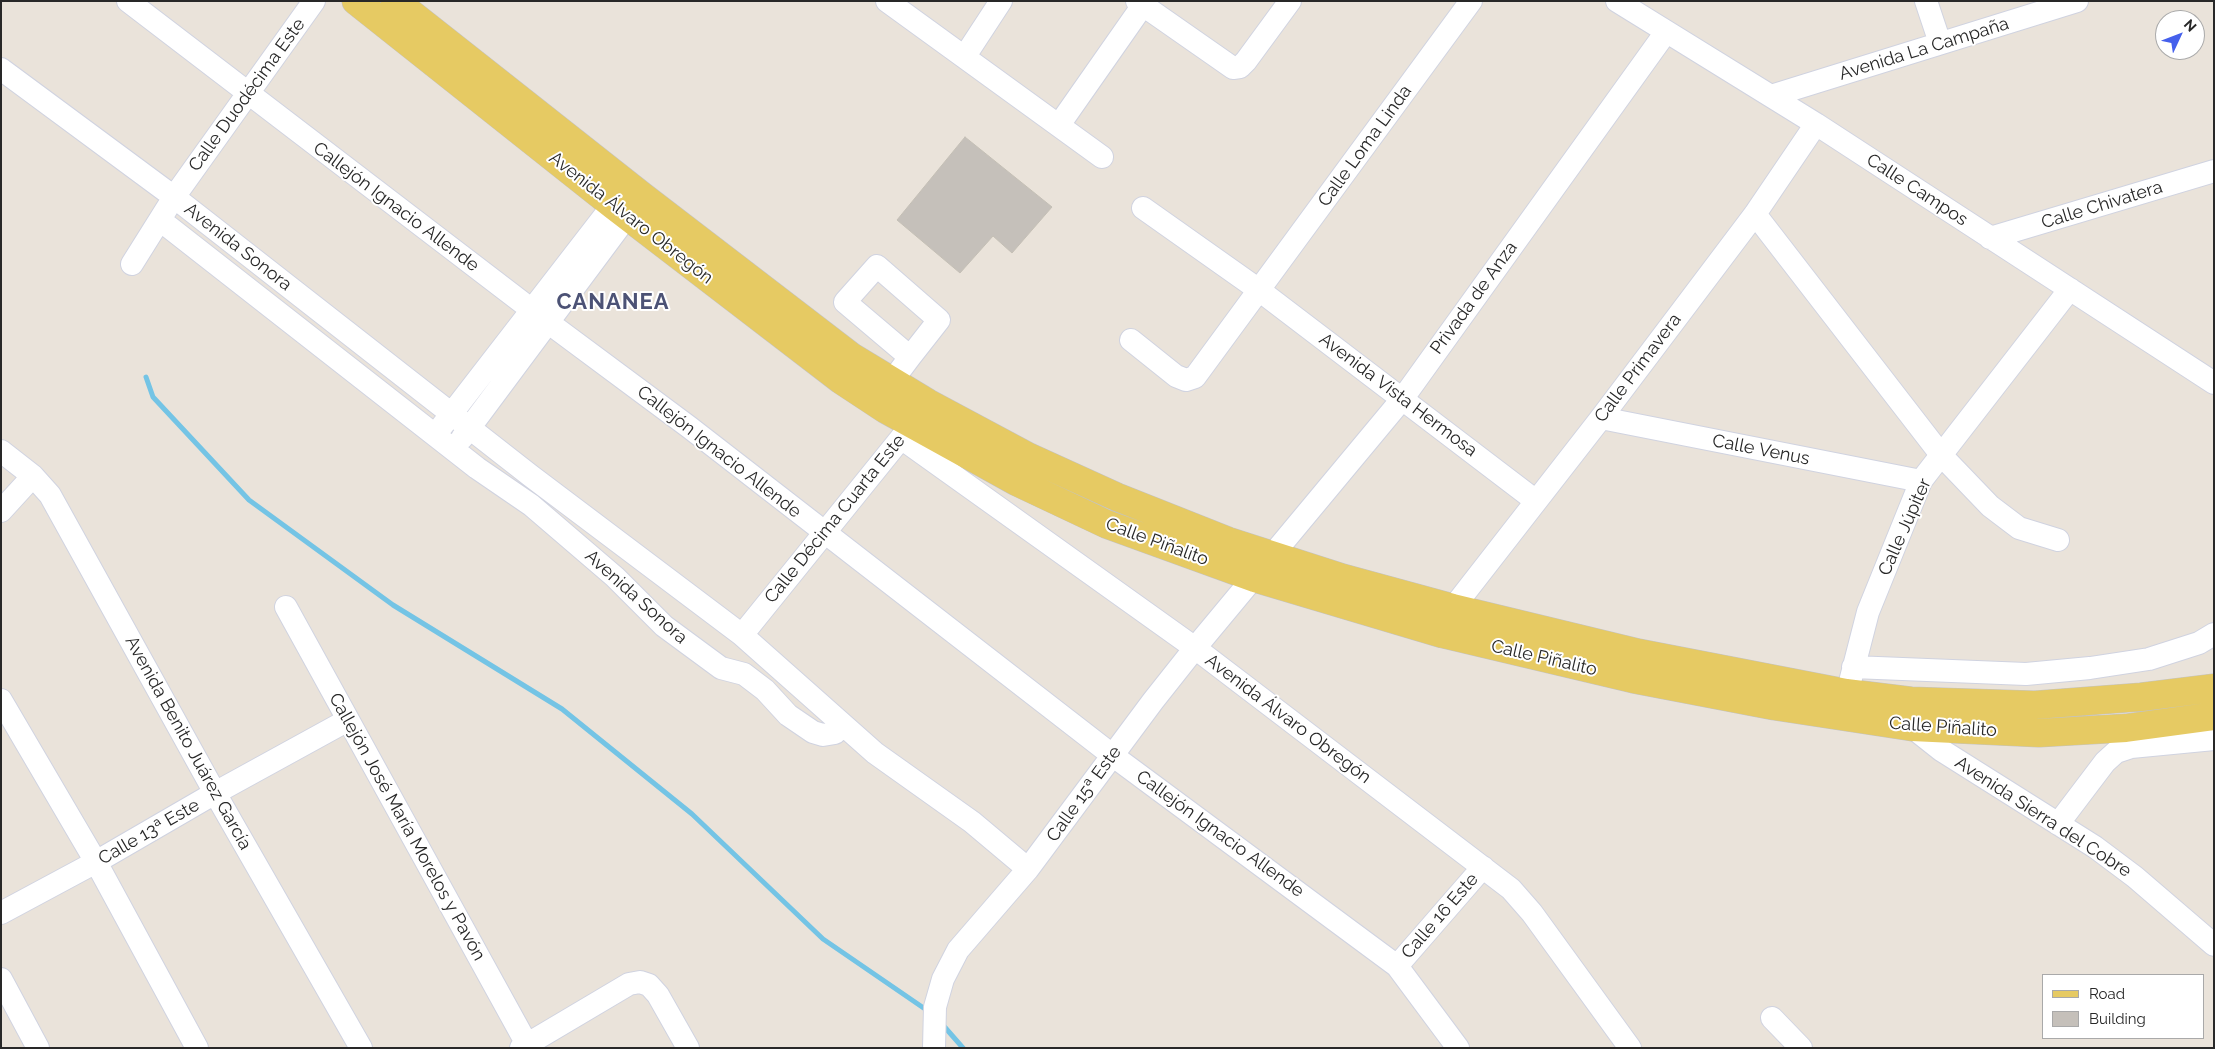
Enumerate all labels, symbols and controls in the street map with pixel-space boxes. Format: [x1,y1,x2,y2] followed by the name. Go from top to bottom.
[2155,10,2205,60] north arrow
[1837,13,2011,85] street label: Avenida La Campaña
[184,14,310,176] street label: Calle Duodécima Este
[2181,16,2200,35] text: N
[1314,81,1416,211] street label: Calle Loma Linda
[309,138,483,276] street label: Callejón Ignacio Allende
[545,147,717,289] street label: Avenida Álvaro Obregón
[1862,149,1972,231] street label: Calle Campos
[2039,176,2165,234] street label: Calle Chivatera
[180,198,296,296] street label: Avenida Sonora
[1426,237,1522,359] street label: Privada de Anza
[556,289,670,315] district label: CANANEA
[1590,309,1686,427] street label: Calle Primavera
[1315,328,1481,462] street label: Avenida Vista Hermosa
[633,381,805,523] street label: Callejón Ignacio Allende
[760,430,910,608] street label: Calle Décima Cuarta Este
[1711,430,1811,470] street label: Calle Venus
[1874,475,1936,579] street label: Calle Júpiter
[1103,513,1211,571] street label: Calle Piñalito
[580,545,692,649] street label: Avenida Sonora
[120,632,256,854] street label: Avenida Benito Juárez García
[1489,635,1599,681] street label: Calle Piñalito
[1201,650,1375,788] street label: Avenida Álvaro Obregón
[324,689,490,965] street label: Callejón José María Morelos y Pavón
[1888,712,1998,742] street label: Calle Piñalito
[1042,742,1126,846] street label: Calle 15ª Este
[1951,752,2135,882] street label: Avenida Sierra del Cobre
[1132,766,1308,902] street label: Callejón Ignacio Allende
[95,794,203,870] street label: Calle 13ª Este
[1397,869,1483,963] street label: Calle 16 Este
[2042,974,2205,1039] legend
[2089,985,2125,1003] text: Road
[2089,1010,2146,1028] text: Building

